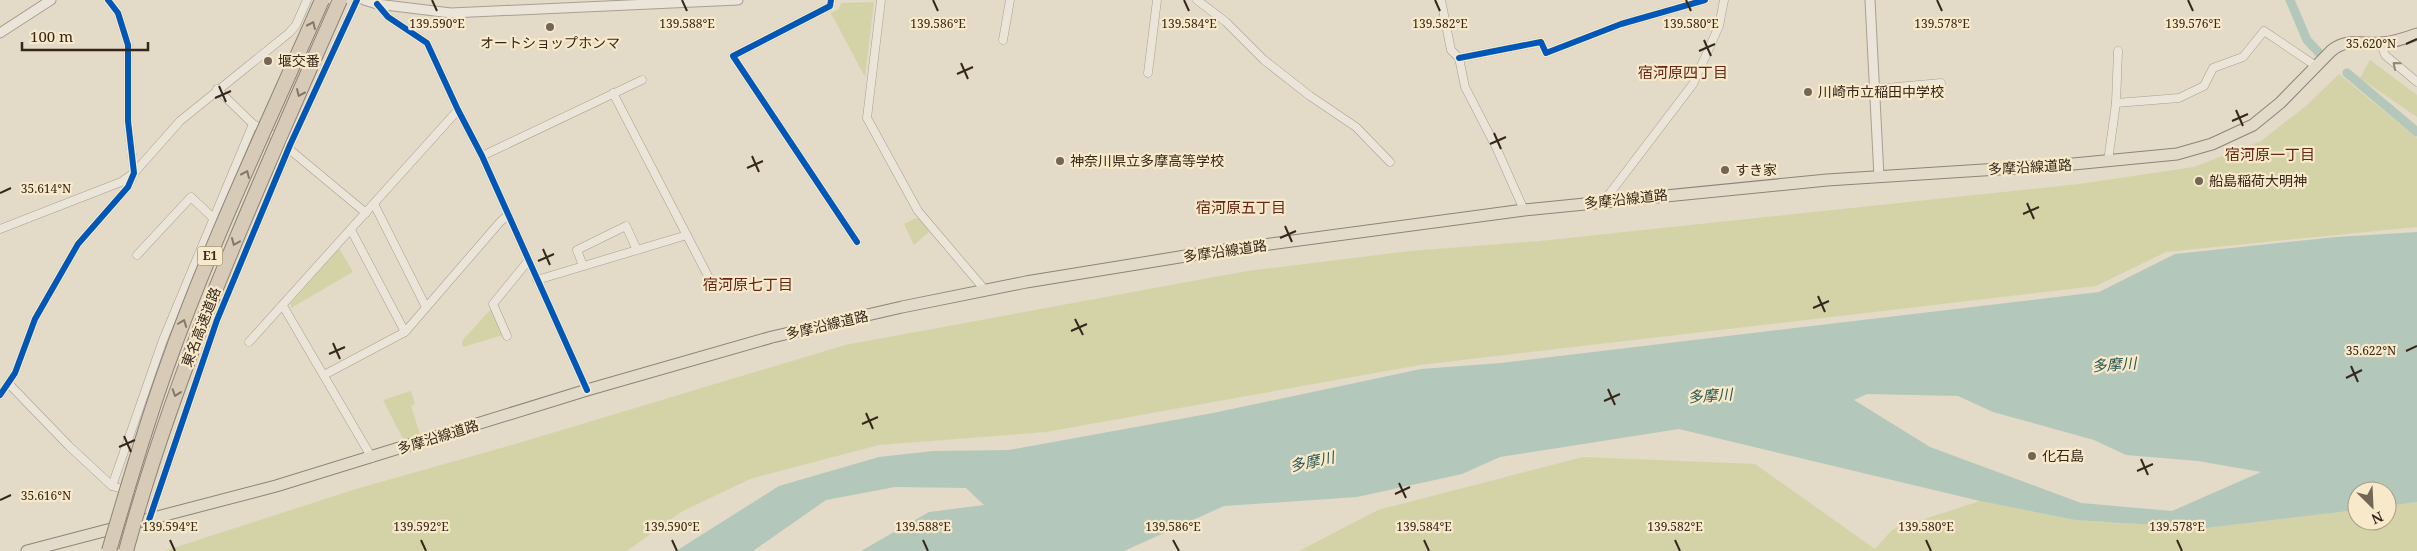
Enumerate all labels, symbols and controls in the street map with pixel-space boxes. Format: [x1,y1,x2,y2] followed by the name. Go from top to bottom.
[409,15,465,32] text: 139.590°E
[659,15,715,32] text: 139.588°E
[910,15,966,32] text: 139.586°E
[1161,15,1217,32] text: 139.584°E
[1412,15,1468,32] text: 139.582°E
[1663,15,1719,32] text: 139.580°E
[1914,15,1970,32] text: 139.578°E
[2165,15,2221,32] text: 139.576°E
[22,20,149,52] scale bar
[305,21,316,30] one-way arrow
[544,21,556,33] marker: オートショップホンマ
[30,26,73,46] text: 100 m
[480,33,620,52] place label: オートショップホンマ
[2346,35,2396,52] text: 35.620°N
[278,51,320,70] place label: 堰交番
[262,55,274,67] marker: 堰交番
[1638,62,1728,82] district label: 宿河原四丁目
[2393,62,2402,70] one-way arrow
[1818,82,1944,101] place label: 川崎市立稲田中学校
[1802,86,1814,98] marker: 川崎市立稲田中学校
[295,88,306,97] one-way arrow
[2225,144,2315,164] district label: 宿河原一丁目
[1070,151,1224,170] place label: 神奈川県立多摩高等学校
[1054,155,1066,167] marker: 神奈川県立多摩高等学校
[1988,155,2072,178] street label: 多摩沿線道路
[1735,160,1777,179] place label: すき家
[1719,164,1731,176] marker: すき家
[240,170,251,179] one-way arrow
[2209,171,2307,190] place label: 船島稲荷大明神
[2193,175,2205,187] marker: 船島稲荷大明神
[21,180,71,197] text: 35.614°N
[1583,185,1669,212] street label: 多摩沿線道路
[1196,197,1286,217] district label: 宿河原五丁目
[1182,235,1268,266] street label: 多摩沿線道路
[231,237,242,246] one-way arrow
[198,247,222,266] road number: E1
[703,274,793,294] district label: 宿河原七丁目
[177,284,224,369] street label: 東名高速道路
[784,306,870,343] street label: 多摩沿線道路
[177,319,187,328] one-way arrow
[2346,342,2396,359] text: 35.622°N
[2091,352,2139,376] water label: 多摩川
[1687,383,1735,407] water label: 多摩川
[172,388,182,397] one-way arrow
[395,415,481,458] street label: 多摩沿線道路
[1288,446,1338,475] water label: 多摩川
[2042,446,2084,465] place label: 化石島
[2026,450,2038,462] marker: 化石島
[2347,481,2397,531] north arrow
[21,487,71,504] text: 35.616°N
[2369,507,2386,529] text: N
[142,518,198,535] text: 139.594°E
[393,518,449,535] text: 139.592°E
[644,518,700,535] text: 139.590°E
[895,518,951,535] text: 139.588°E
[1145,518,1201,535] text: 139.586°E
[1396,518,1452,535] text: 139.584°E
[1647,518,1703,535] text: 139.582°E
[1898,518,1954,535] text: 139.580°E
[2149,518,2205,535] text: 139.578°E

